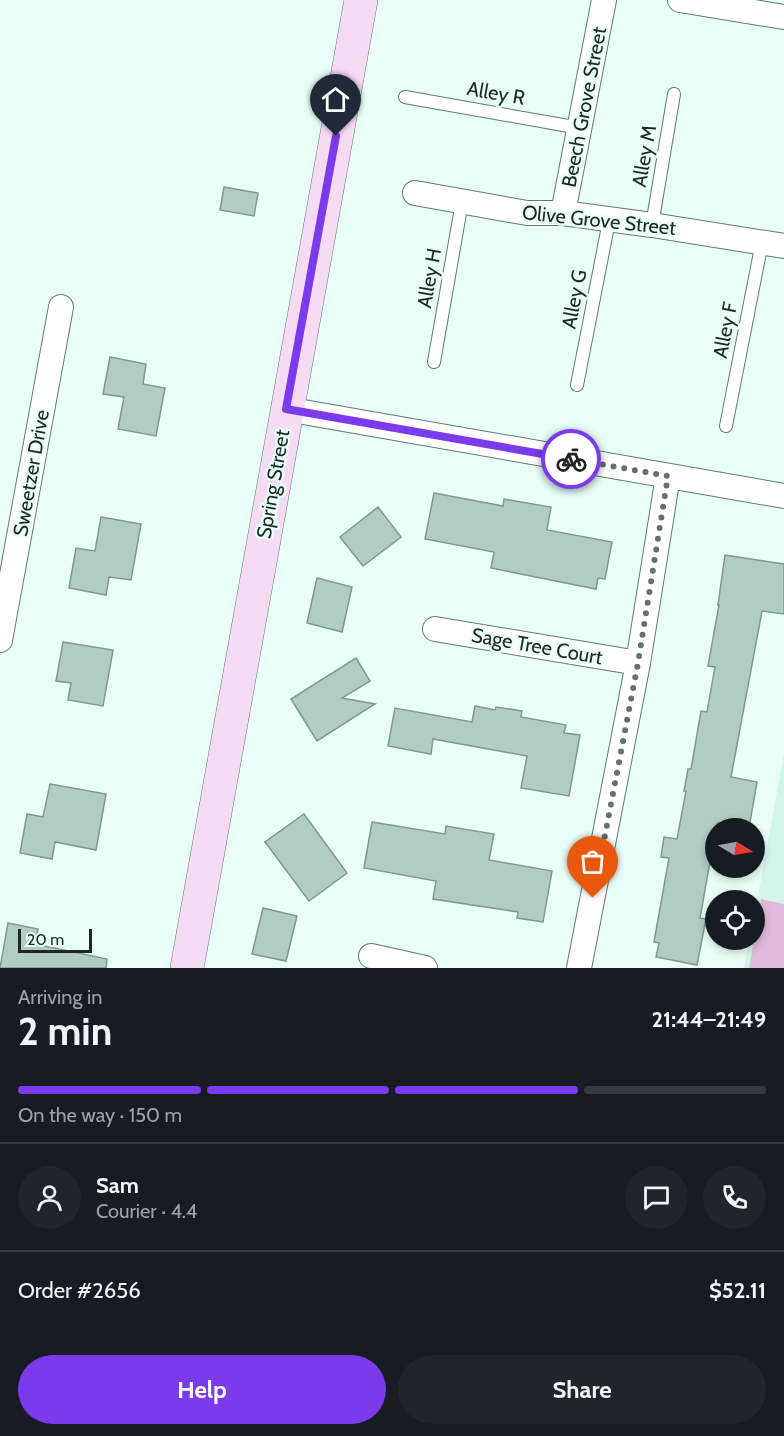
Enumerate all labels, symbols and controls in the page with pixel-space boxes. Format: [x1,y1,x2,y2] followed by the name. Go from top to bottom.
[557,25,611,189] street label: Beech Grove Street
[310,74,361,136] pin
[465,76,527,110] street label: Alley R
[319,83,352,116] icon: home
[627,123,661,189] street label: Alley M
[521,200,677,240] street label: Olive Grove Street
[412,246,446,310] street label: Alley H
[557,267,591,331] street label: Alley G
[708,299,742,360] street label: Alley F
[8,408,54,538] street label: Sweetzer Drive
[252,427,294,540] street label: Spring Street
[541,429,601,489] courier
[555,443,588,476] icon: bike
[470,623,605,669] street label: Sage Tree Court
[705,818,765,878] north arrow
[705,818,765,950] map controls
[567,836,618,898] pin
[576,845,609,878] icon: bag
[705,890,765,950] button: locate
[18,926,92,954] scale bar
[27,930,64,949] text: 20 m
[18,985,102,1009] text: Arriving in
[651,1006,766,1033] text: 21:44–21:49
[18,1007,112,1055] text: 2 min
[18,1103,182,1127] text: On the way · 150 m
[18,1166,81,1229] button: person
[625,1166,688,1229] button: chat
[703,1166,766,1229] button: phone
[96,1172,139,1199] text: Sam
[96,1199,197,1223] text: Courier · 4.4
[18,1277,141,1304] text: Order #2656
[709,1277,766,1304] text: $52.11
[18,1355,386,1424] button: Help
[398,1355,766,1424] button: Share

